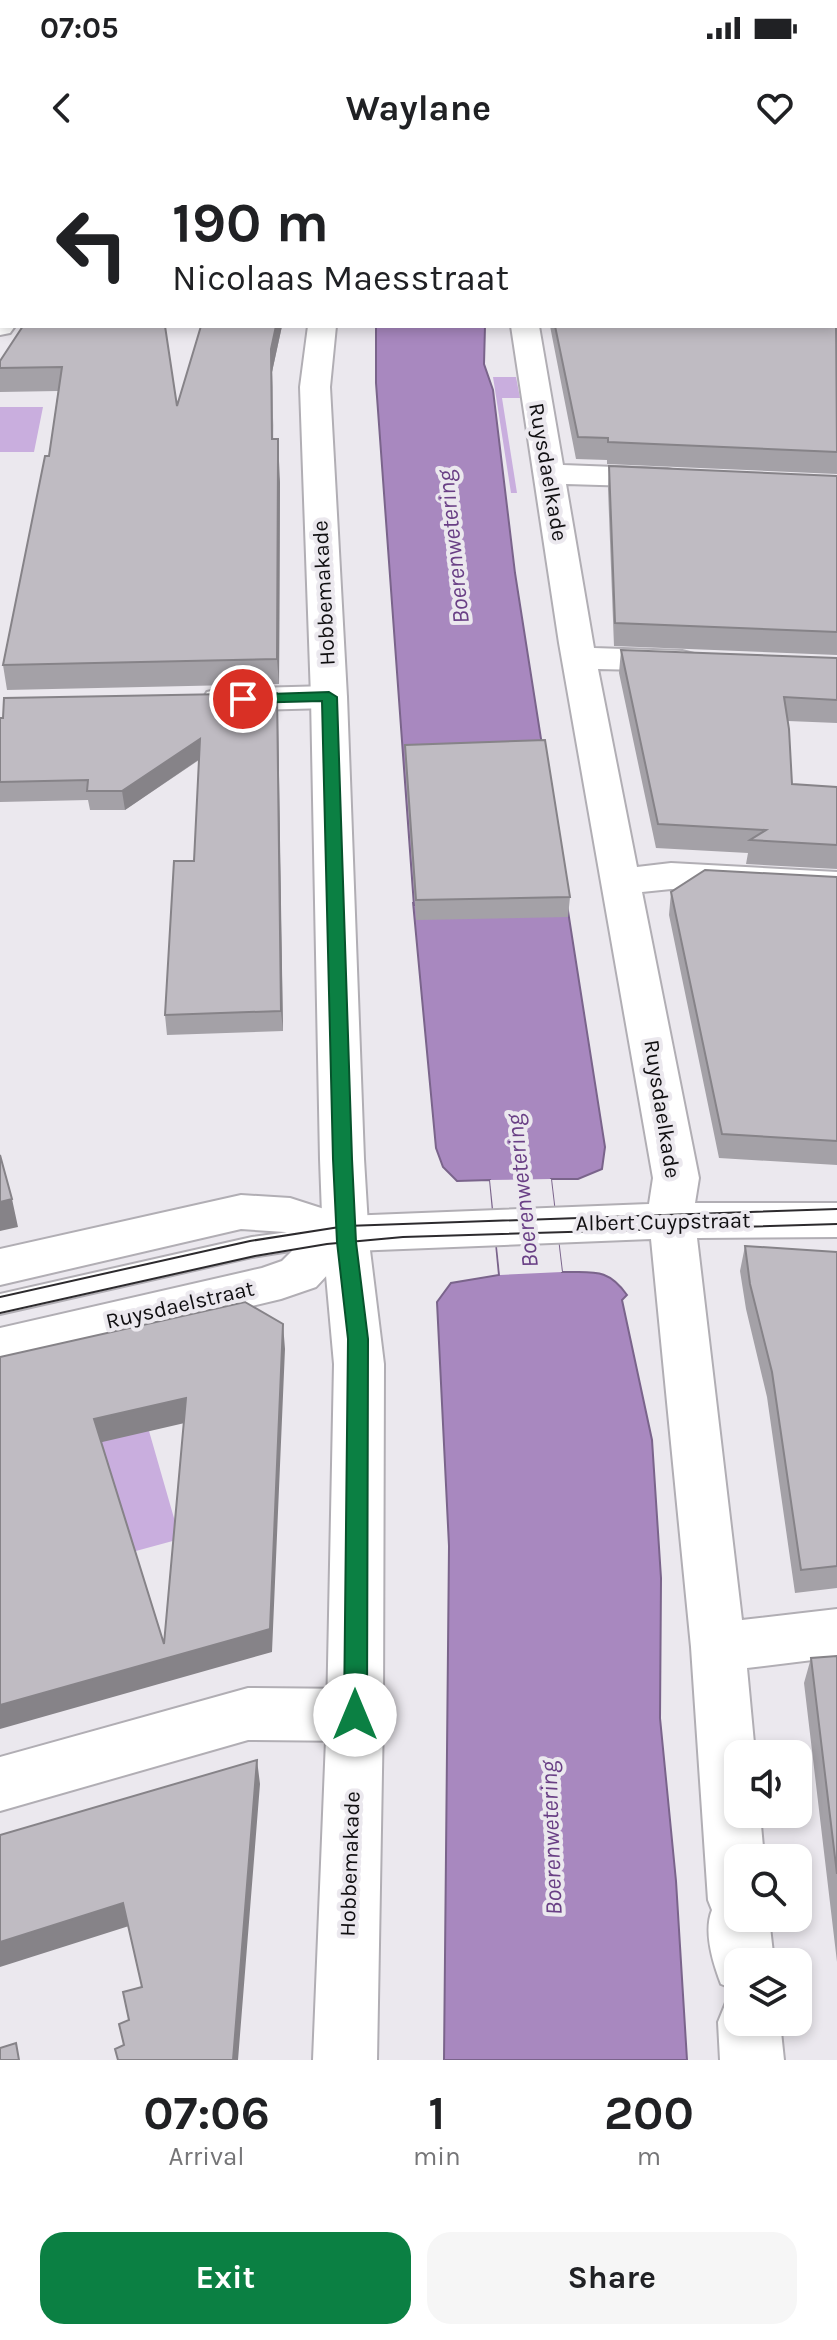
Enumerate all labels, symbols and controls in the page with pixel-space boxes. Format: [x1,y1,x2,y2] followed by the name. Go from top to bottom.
[40,10,118,46] text: 07:05
[40,86,84,130] icon: back
[753,86,797,130] icon: heart
[346,87,491,129] text: Waylane
[172,190,329,255] text: 190 m
[40,192,144,296] icon: left
[172,257,509,299] text: Nicolaas Maesstraat
[523,401,573,543] street label: Ruysdaelkade
[431,468,475,625] water label: Boerenwetering
[307,520,341,666] street label: Hobbemakade
[209,665,277,733] pin
[221,677,265,721] icon: arrive
[638,1038,686,1180] street label: Ruysdaelkade
[500,1112,544,1269] water label: Boerenwetering
[575,1207,751,1237] street label: Albert Cuypstraat
[103,1275,257,1335] street label: Ruysdaelstraat
[313,1673,397,1757] position arrow
[724,1740,812,2036] map controls
[724,1740,812,1828] button: sound
[534,1759,568,1916] water label: Boerenwetering
[334,1791,366,1937] street label: Hobbemakade
[724,1844,812,1932] button: search
[724,1948,812,2036] button: layers
[143,2085,270,2141] text: 07:06
[428,2085,445,2141] text: 1
[604,2085,694,2141] text: 200
[168,2141,245,2172] text: Arrival
[413,2141,461,2172] text: min
[637,2141,661,2172] text: m
[40,2232,411,2324] button: Exit
[427,2232,797,2324] button: Share

